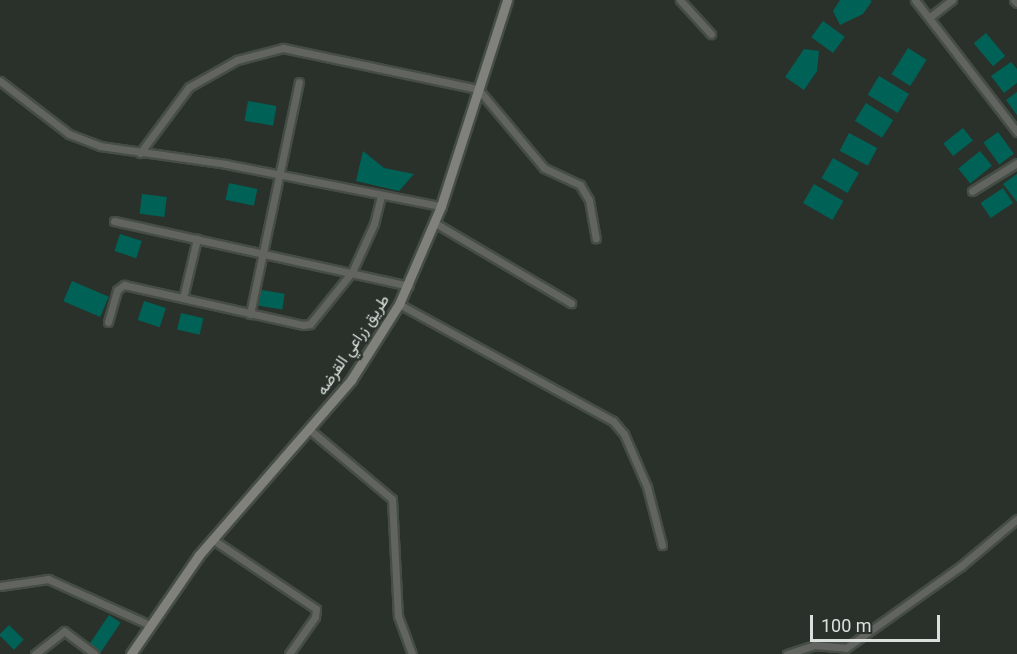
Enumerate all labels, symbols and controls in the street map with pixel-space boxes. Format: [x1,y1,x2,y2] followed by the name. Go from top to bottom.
[312,291,394,399] street label: طريق زراعي القرضه
[813,603,944,641] scale bar
[821,615,872,636] text: 100 m

